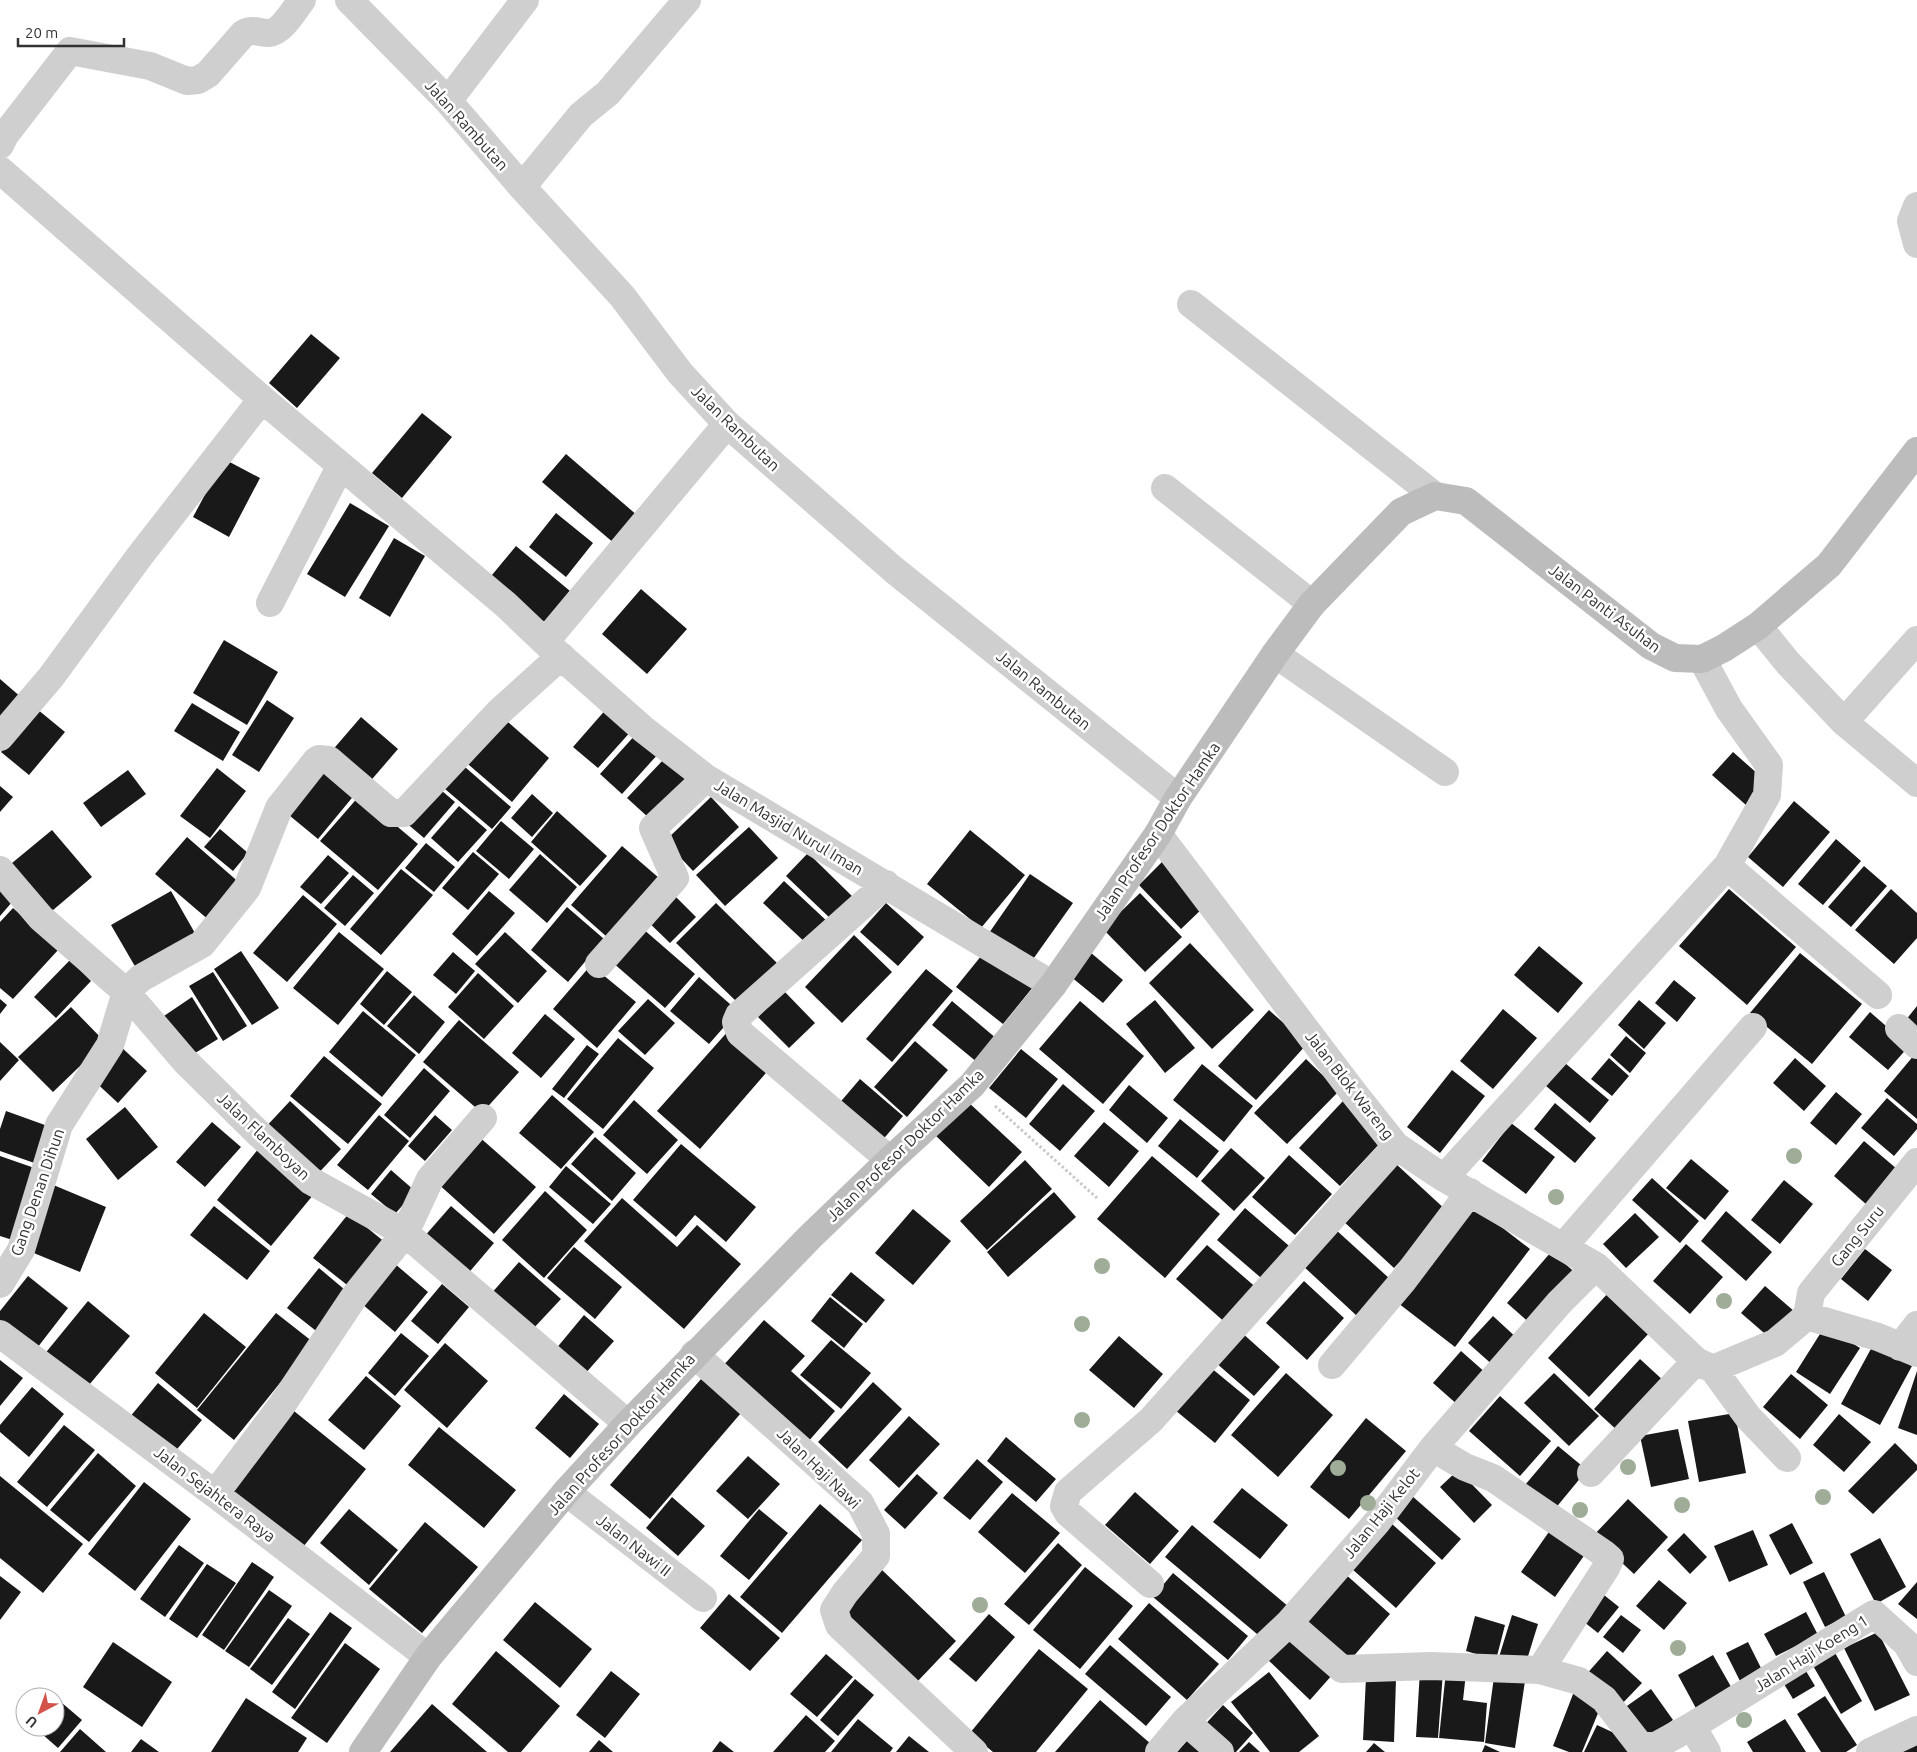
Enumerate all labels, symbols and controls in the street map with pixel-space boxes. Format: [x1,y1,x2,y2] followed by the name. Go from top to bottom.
[18,15,124,47] scale bar
[25,24,58,41] text: 20 m
[422,76,512,174] street label: Jalan Rambutan
[688,381,784,475] street label: Jalan Rambutan
[1546,560,1664,656] street label: Jalan Panti Asuhan
[993,647,1095,733] street label: Jalan Rambutan
[1091,739,1223,923] street label: Jalan Profesor Doktor Hamka
[711,775,867,879] street label: Jalan Masjid Nurul Iman
[1302,1027,1398,1143] street label: Jalan Blok Wareng
[823,1065,987,1225] street label: Jalan Profesor Doktor Hamka
[214,1089,314,1183] street label: Jalan Flamboyan
[7,1126,67,1258] street label: Gang Denan Dihun
[1827,1202,1887,1270] street label: Gang Suru
[544,1350,698,1518] street label: Jalan Profesor Doktor Hamka
[774,1424,864,1512] street label: Jalan Haji Nawi
[151,1443,279,1545] street label: Jalan Sejahtera Raya
[1339,1464,1423,1562] street label: Jalan Haji Kelot
[593,1510,675,1580] street label: Jalan Nawi II
[1751,1611,1871,1695] street label: Jalan Haji Koeng 1
[15,1687,65,1737] north arrow
[23,1713,40,1731] text: U

